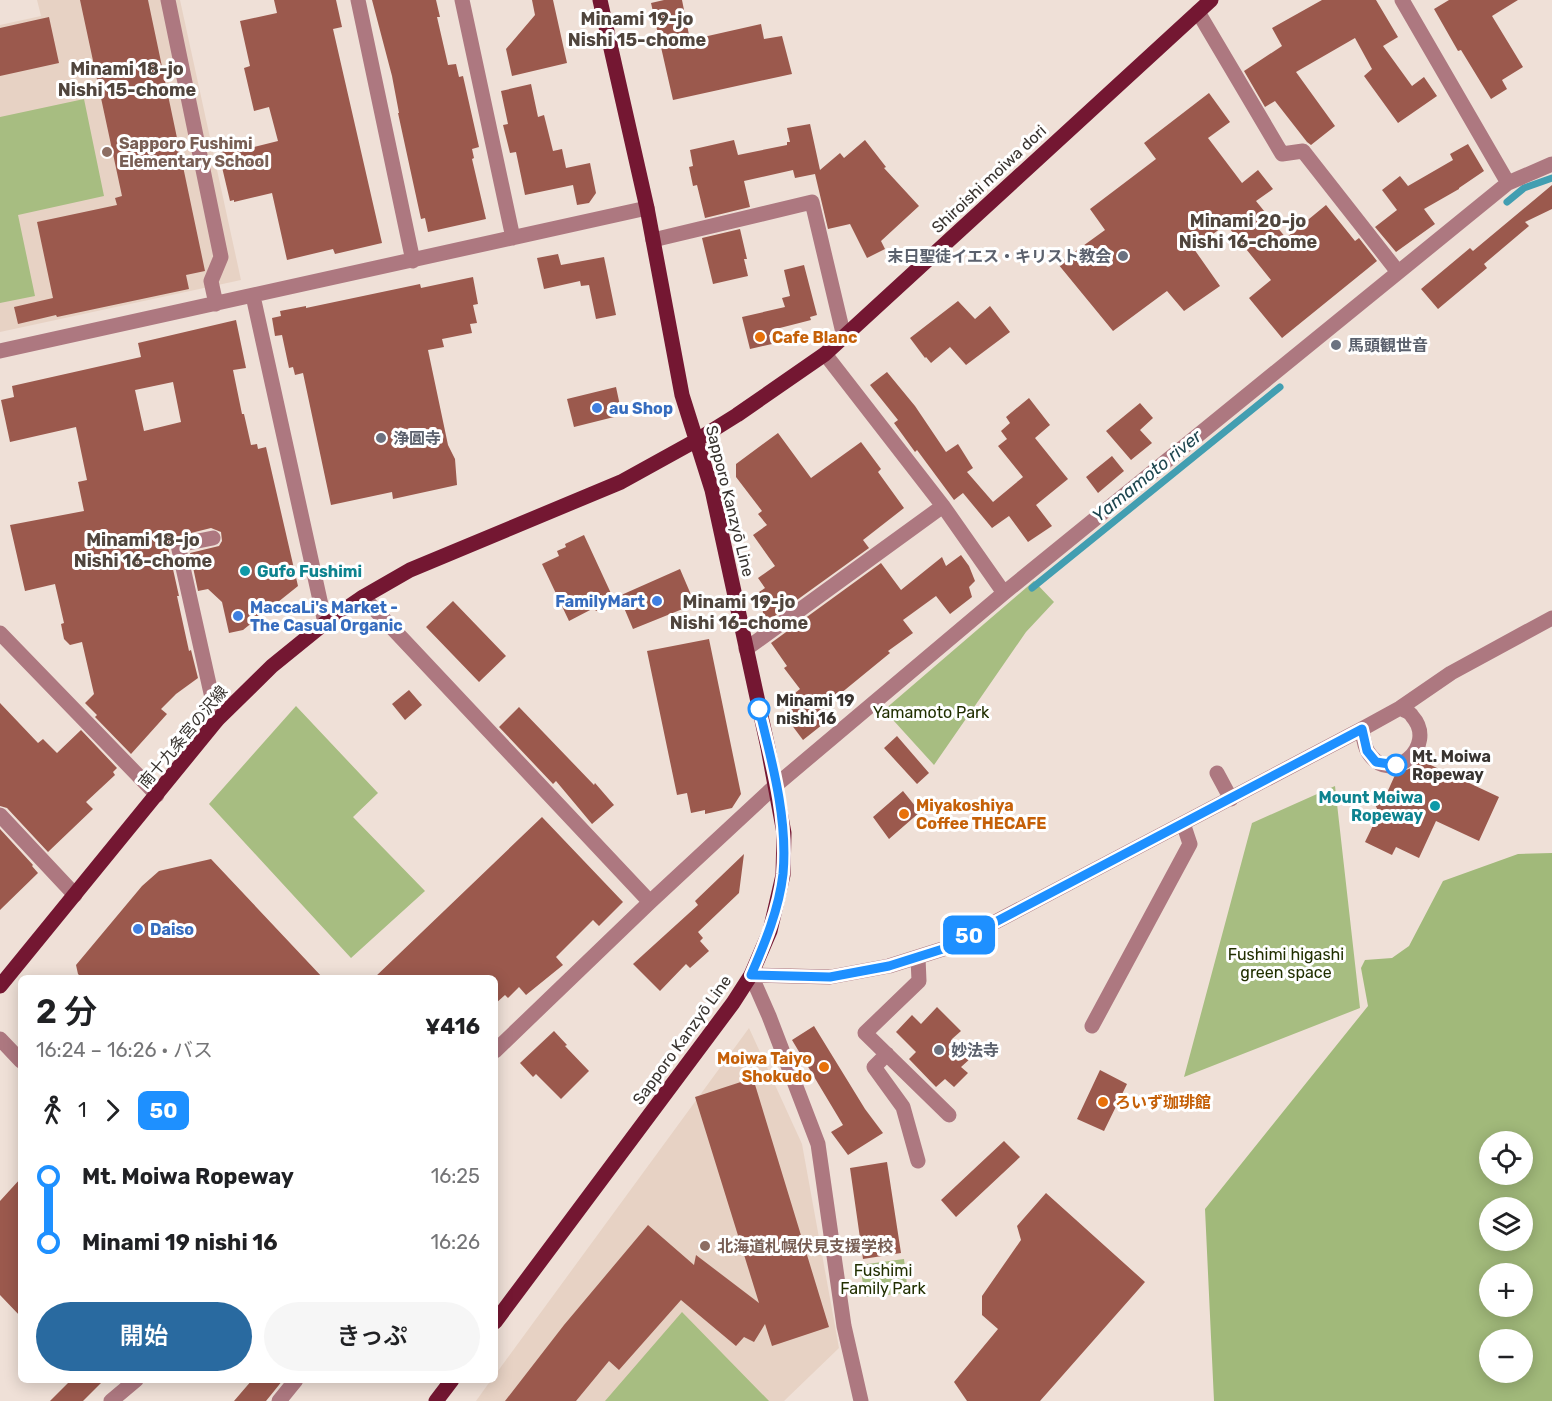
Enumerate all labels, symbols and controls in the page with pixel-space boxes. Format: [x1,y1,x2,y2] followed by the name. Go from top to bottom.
[568,8,706,51] district label: Minami 19-jo Nishi 15-chome
[58,58,196,101] district label: Minami 18-jo Nishi 15-chome
[928,121,1050,237] street label: Shiroishi moiwa dori
[119,134,269,171] place label: Sapporo Fushimi Elementary School
[100,145,114,159] marker: Sapporo Fushimi Elementary School
[1179,210,1318,253] district label: Minami 20-jo Nishi 16-chome
[887,247,1111,266] place label: 末日聖徒イエス・キリスト教会
[1116,249,1130,263] marker: 末日聖徒イエス・キリスト教会
[772,328,858,347] place label: Cafe Blanc
[753,330,767,344] marker: Cafe Blanc
[1348,336,1428,355] place label: 馬頭観世音
[1329,338,1343,352] marker: 馬頭観世音
[609,399,673,418] place label: au Shop
[590,401,604,415] marker: au Shop
[702,423,758,579] street label: Sapporo Kanzyō Line
[1088,424,1207,527] water label: Yamamoto river
[393,429,441,448] place label: 浄圓寺
[374,431,388,445] marker: 浄圓寺
[74,529,213,572] district label: Minami 18-jo Nishi 16-chome
[257,562,362,581] place label: Gufo Fushimi
[238,564,252,578] marker: Gufo Fushimi
[670,591,809,634] district label: Minami 19-jo Nishi 16-chome
[555,592,646,611] place label: FamilyMart
[650,594,664,608] marker: FamilyMart
[250,598,403,635] place label: MaccaLi's Market - The Casual Organic
[231,609,245,623] marker: MaccaLi's Market - The Casual Organic
[135,682,231,792] street label: 南十九条宮の沢線
[776,691,854,728] place label: Minami 19 nishi 16
[748,698,770,720] marker: Minami 19 nishi 16
[873,703,990,722] park label: Yamamoto Park
[1412,747,1491,784] place label: Mt. Moiwa Ropeway
[1385,754,1407,776] marker: Mt. Moiwa Ropeway
[1318,788,1423,825] place label: Mount Moiwa Ropeway
[916,796,1047,833] place label: Miyakoshiya Coffee THECAFE
[1428,799,1442,813] marker: Mount Moiwa Ropeway
[897,807,911,821] marker: Miyakoshiya Coffee THECAFE
[942,916,996,954] line badge: 50
[150,920,194,939] place label: Daiso
[131,922,145,936] marker: Daiso
[955,923,983,948] text: 50
[1228,945,1344,982] park label: Fushimi higashi green space
[629,972,735,1108] street label: Sapporo Kanzyō Line
[36,992,97,1031] text: 2 分
[425,1013,480,1040] text: ¥416
[36,1038,213,1062] text: 16:24 – 16:26 · バス
[951,1041,999,1060] place label: 妙法寺
[932,1043,946,1057] marker: 妙法寺
[717,1049,812,1086] place label: Moiwa Taiyo Shokudo
[817,1060,831,1074] marker: Moiwa Taiyo Shokudo
[1115,1093,1211,1112] place label: ろいず珈琲館
[36,1094,69,1127] icon: walk
[96,1094,129,1127] icon: forward
[1096,1095,1110,1109] marker: ろいず珈琲館
[78,1098,87,1122] text: 1
[150,1098,177,1123] text: 50
[1479,1131,1533,1383] map controls
[1479,1131,1533,1185] button: locate
[82,1163,294,1190] text: Mt. Moiwa Ropeway
[431,1164,480,1188] text: 16:25
[1479,1197,1533,1251] button: layers
[82,1229,278,1256] text: Minami 19 nishi 16
[430,1230,480,1254] text: 16:26
[717,1237,893,1256] place label: 北海道札幌伏見支援学校
[698,1239,712,1253] marker: 北海道札幌伏見支援学校
[840,1261,926,1298] park label: Fushimi Family Park
[1479,1263,1533,1317] button: +
[36,1302,252,1371] button: 開始
[264,1302,480,1371] button: きっぷ
[1479,1329,1533,1383] button: −

